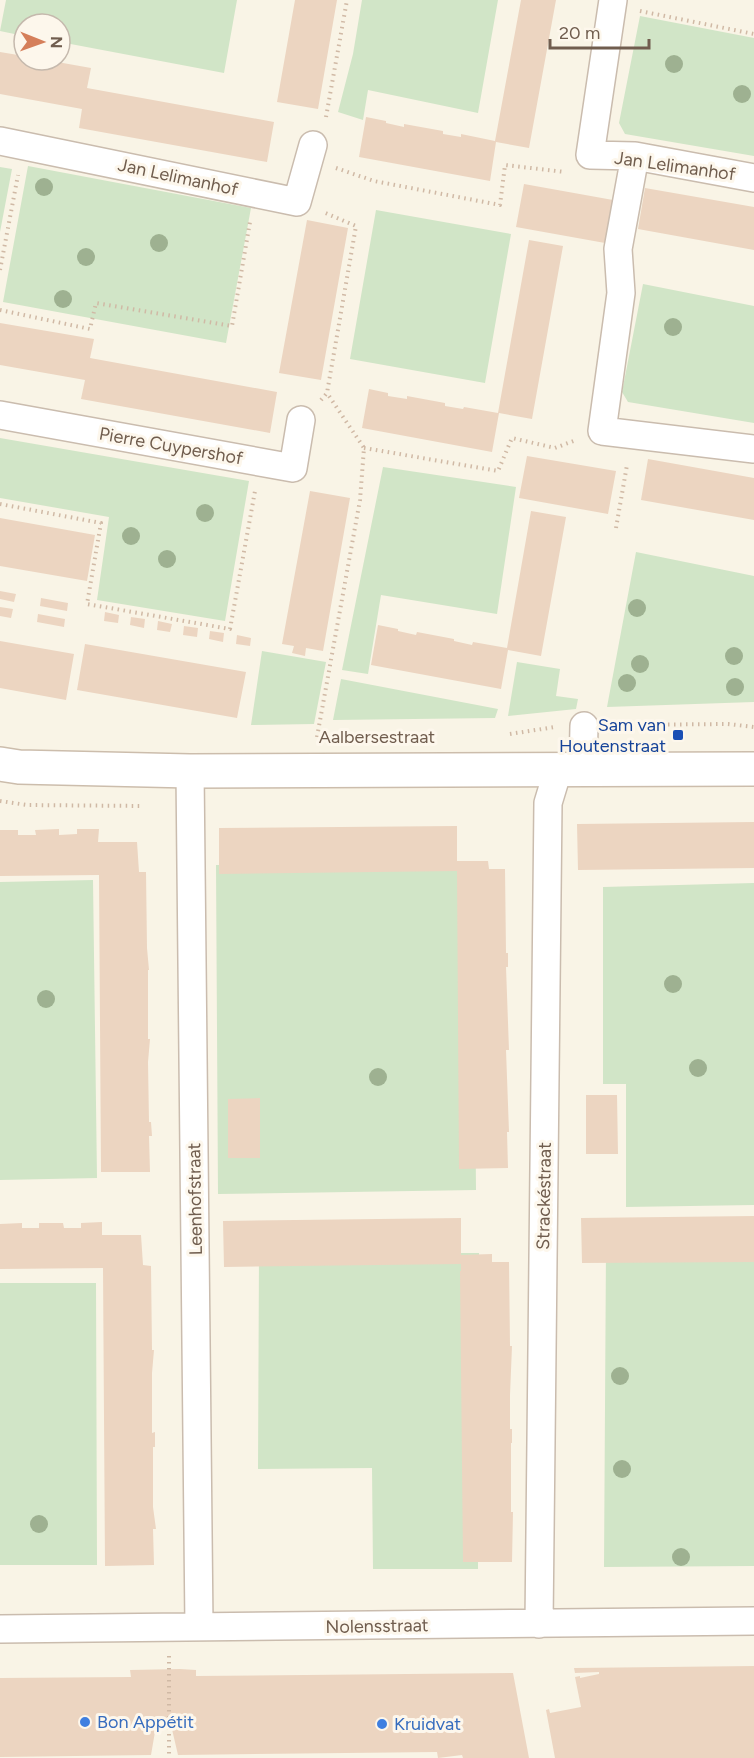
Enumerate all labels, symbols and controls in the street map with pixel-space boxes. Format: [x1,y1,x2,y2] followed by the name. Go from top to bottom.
[12,12,72,72] north arrow
[550,12,649,50] scale bar
[559,22,600,44] text: 20 m
[47,36,66,49] text: N
[613,147,737,185] street label: Jan Lelimanhof
[116,154,240,201] street label: Jan Lelimanhof
[97,423,245,470] street label: Pierre Cuypershof
[559,714,666,757] place label: Sam van Houtenstraat
[319,726,435,748] street label: Aalbersestraat
[671,728,685,742] marker: Sam van Houtenstraat
[183,1142,207,1256] street label: Leenhofstraat
[532,1142,556,1250] street label: Strackéstraat
[325,1614,429,1638] street label: Nolensstraat
[97,1711,194,1733] place label: Bon Appétit
[394,1713,461,1735] place label: Kruidvat
[78,1715,92,1729] marker: Bon Appétit
[375,1717,389,1731] marker: Kruidvat

